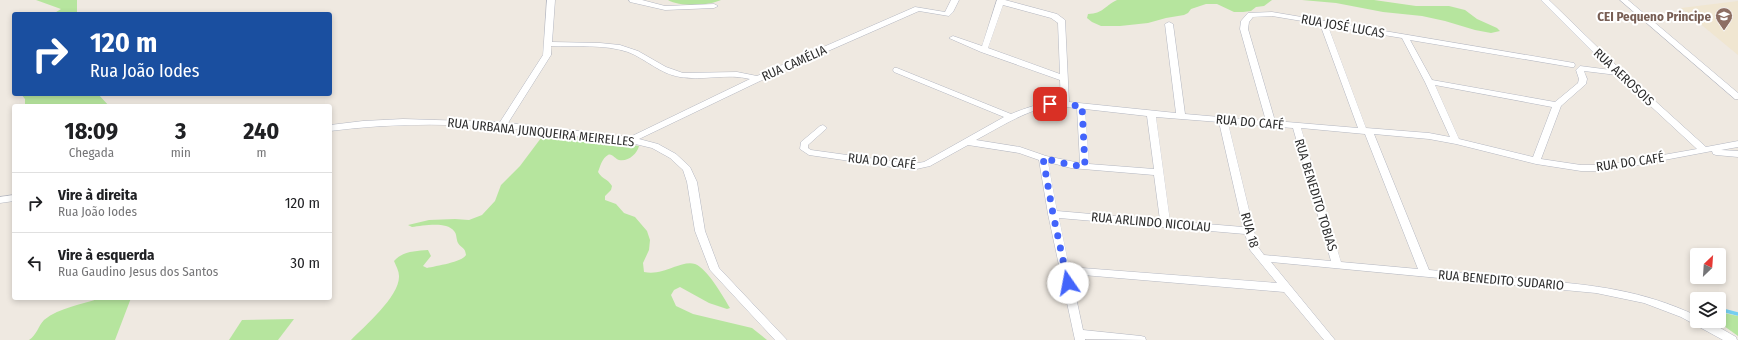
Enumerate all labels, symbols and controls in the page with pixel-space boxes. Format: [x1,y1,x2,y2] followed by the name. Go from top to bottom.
[1714,6,1734,31] school or university icon: CEI Pequeno Principe
[1597,9,1711,24] place label: CEI Pequeno Principe
[1300,11,1386,41] street label: RUA JOSÉ LUCAS
[90,26,157,59] text: 120 m
[24,28,76,80] icon: right
[759,42,829,84] street label: RUA CAMÉLIA
[1591,45,1657,109] street label: RUA AEROSOIS
[90,60,199,82] text: Rua João Iodes
[1033,87,1067,121] pin
[1039,93,1061,115] icon: arrive
[1215,112,1285,132] street label: RUA DO CAFÉ
[447,115,635,149] street label: RUA URBANA JUNQUEIRA MEIRELLES
[65,117,118,145] text: 18:09
[175,117,186,145] text: 3
[243,117,279,145] text: 240
[1292,137,1340,253] street label: RUA BENEDITO TOBIAS
[69,145,114,160] text: Chegada
[171,145,191,160] text: min
[256,145,266,160] text: m
[847,150,917,172] street label: RUA DO CAFÉ
[1595,150,1665,174] street label: RUA DO CAFÉ
[58,186,137,204] text: Vire à direita
[24,192,46,214] icon: right
[285,194,320,212] text: 120 m
[58,204,137,219] text: Rua João Iodes
[1091,209,1211,235] street label: RUA ARLINDO NICOLAU
[1238,211,1262,249] street label: RUA 18
[58,246,155,264] text: Vire à esquerda
[1690,248,1726,284] north arrow
[1690,248,1726,328] map controls
[24,252,46,274] icon: left
[290,254,320,272] text: 30 m
[1047,262,1089,304] position arrow
[58,264,218,279] text: Rua Gaudino Jesus dos Santos
[1437,267,1565,293] street label: RUA BENEDITO SUDARIO
[1690,292,1726,328] button: layers

